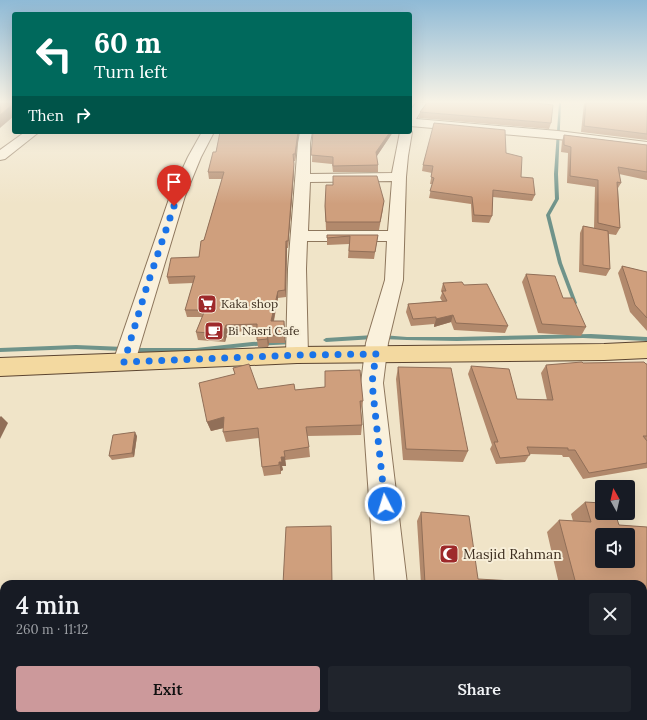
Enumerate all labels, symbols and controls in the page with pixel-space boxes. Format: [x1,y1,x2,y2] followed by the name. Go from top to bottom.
[94,25,161,61] text: 60 m
[28,28,80,80] icon: left
[94,60,167,83] text: Turn left
[72,104,94,126] icon: right
[28,106,64,125] text: Then
[157,165,191,206] pin
[163,171,185,193] icon: arrive
[196,293,218,315] supermarket icon: Kaka shop
[221,296,278,311] place label: Kaka shop
[203,320,225,342] cafe icon: Bi Nasri Cafe
[228,323,300,338] place label: Bi Nasri Cafe
[595,480,635,520] north arrow
[595,480,635,568] map controls
[364,483,406,525] position arrow
[595,528,635,568] button: sound
[438,543,460,565] mosque icon: Masjid Rahman
[463,545,562,563] place label: Masjid Rahman
[16,590,80,621] text: 4 min
[589,593,631,635] button: close
[16,621,88,638] text: 260 m · 11:12
[16,666,320,712] button: Exit
[328,666,631,712] button: Share

